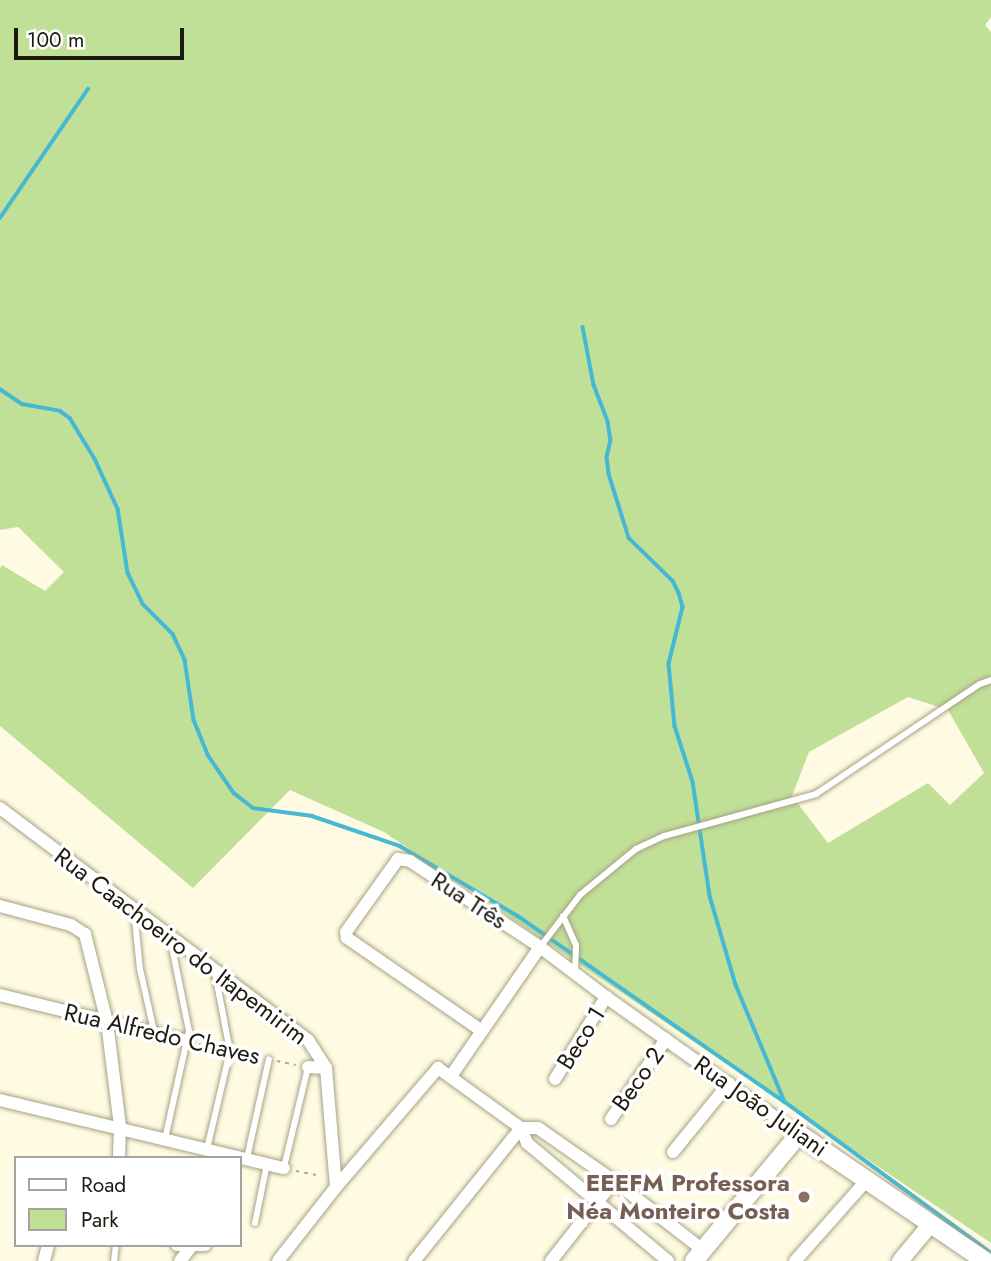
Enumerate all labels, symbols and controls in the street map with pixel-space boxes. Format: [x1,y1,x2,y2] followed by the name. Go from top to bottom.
[18,14,187,58] scale bar
[27,25,84,55] text: 100 m
[49,841,313,1051] street label: Rua Caachoeiro do Itapemirim
[426,865,512,935] street label: Rua Três
[61,997,263,1071] street label: Rua Alfredo Chaves
[551,1001,611,1075] street label: Beco 1
[606,1042,670,1116] street label: Beco 2
[689,1049,833,1163] street label: Rua João Juliani
[14,1156,242,1247] legend
[566,1169,790,1225] place label: EEEFM Professora Néa Monteiro Costa
[81,1170,126,1200] text: Road
[796,1189,812,1205] marker: EEEFM Professora Néa Monteiro Costa
[81,1205,118,1235] text: Park

